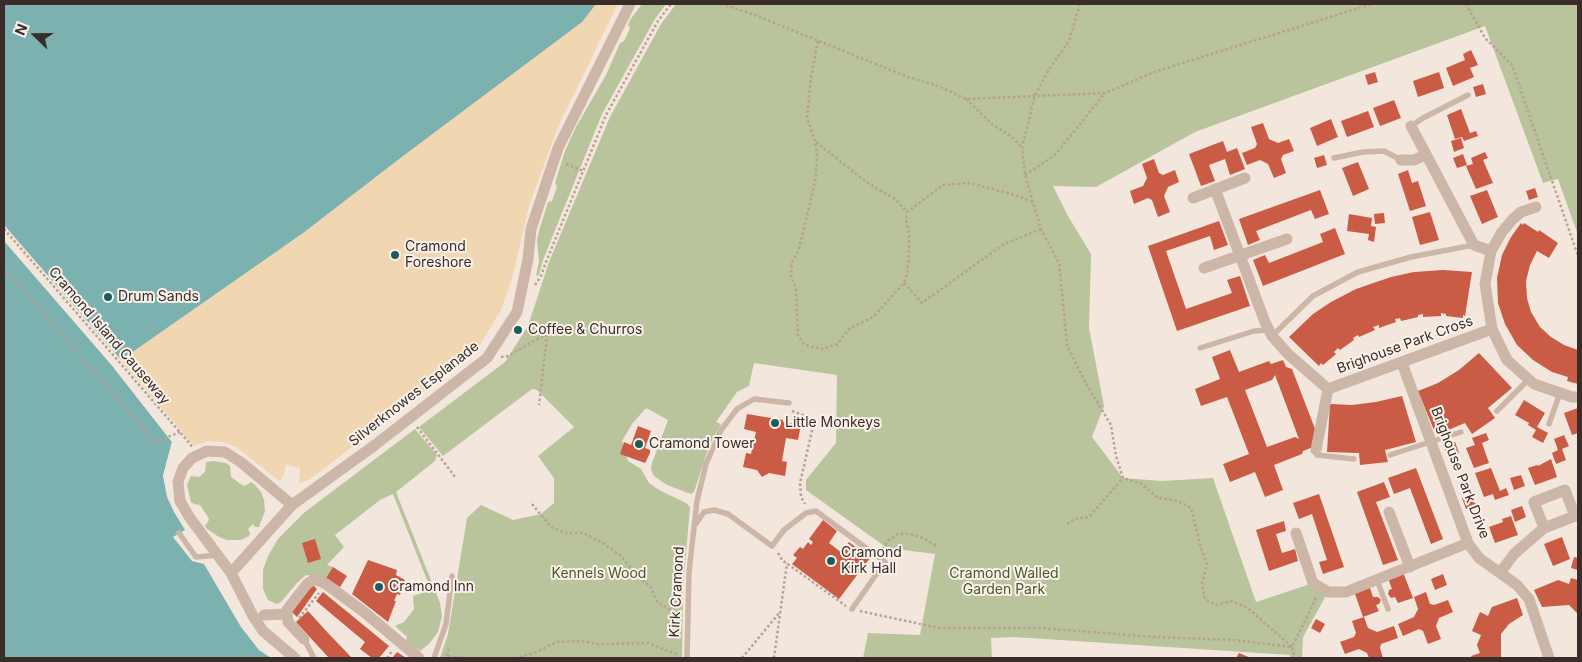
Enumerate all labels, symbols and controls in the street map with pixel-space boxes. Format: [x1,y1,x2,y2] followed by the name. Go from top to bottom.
[10,10,60,60] north arrow
[11,21,31,37] text: N
[405,239,472,272] place label: Cramond Foreshore
[389,249,401,261] marker: Cramond Foreshore
[45,264,173,408] street label: Cramond Island Causeway
[118,289,199,305] place label: Drum Sands
[102,291,114,303] marker: Drum Sands
[1335,313,1475,377] street label: Brighouse Park Cross
[528,322,642,338] place label: Coffee & Churros
[512,324,524,336] marker: Coffee & Churros
[346,338,482,450] street label: Silverknowes Esplanade
[1427,405,1493,541] street label: Brighouse Park Drive
[785,415,880,431] place label: Little Monkeys
[769,417,781,429] marker: Little Monkeys
[649,436,755,452] place label: Cramond Tower
[633,438,645,450] marker: Cramond Tower
[841,545,902,578] place label: Cramond Kirk Hall
[666,546,688,638] street label: Kirk Cramond
[825,555,837,567] marker: Cramond Kirk Hall
[552,566,646,582] park label: Kennels Wood
[949,566,1059,598] park label: Cramond Walled Garden Park
[389,579,474,595] place label: Cramond Inn
[373,581,385,593] marker: Cramond Inn

